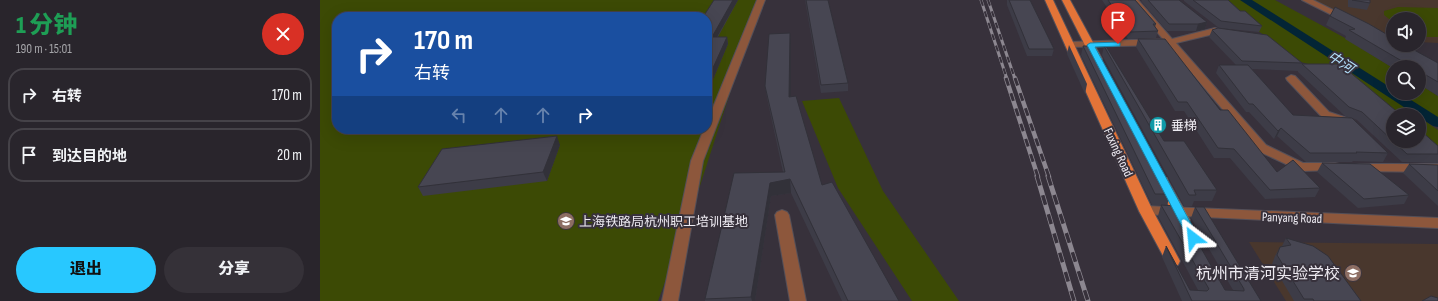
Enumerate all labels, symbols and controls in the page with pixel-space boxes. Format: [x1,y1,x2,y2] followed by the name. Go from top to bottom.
[1101,3,1135,44] pin
[1107,9,1129,31] icon: arrive
[16,11,78,40] text: 1 分钟
[1386,12,1426,148] map controls
[1386,12,1426,52] button: sound
[262,13,304,55] button: close
[414,24,473,57] text: 170 m
[348,28,400,80] icon: right
[16,41,72,57] text: 190 m · 15:01
[1324,48,1360,79] water label: 中河
[1386,60,1426,100] button: search
[414,63,450,84] text: 右转
[18,84,40,106] icon: right
[272,86,302,105] text: 170 m
[52,87,82,106] text: 右转
[448,104,470,126] icon: left
[490,104,512,126] icon: ahead
[532,104,554,126] icon: ahead
[574,104,596,126] icon: right
[1386,108,1426,148] button: layers
[1148,115,1168,135] building icon: 垂梯
[1171,118,1197,134] place label: 垂梯
[1100,125,1136,179] street label: Fuxing Road
[18,144,40,166] icon: arrive
[277,146,302,165] text: 20 m
[52,147,127,166] text: 到达目的地
[1262,209,1322,227] street label: Panyang Road
[556,211,576,231] school or university icon: 上海铁路局杭州职工培训基地
[579,214,748,230] place label: 上海铁路局杭州职工培训基地
[1172,217,1214,259] position arrow
[16,247,156,293] button: 退出
[164,247,304,293] button: 分享
[1343,263,1363,283] school or university icon: 杭州市清河实验学校
[1196,265,1340,284] place label: 杭州市清河实验学校

